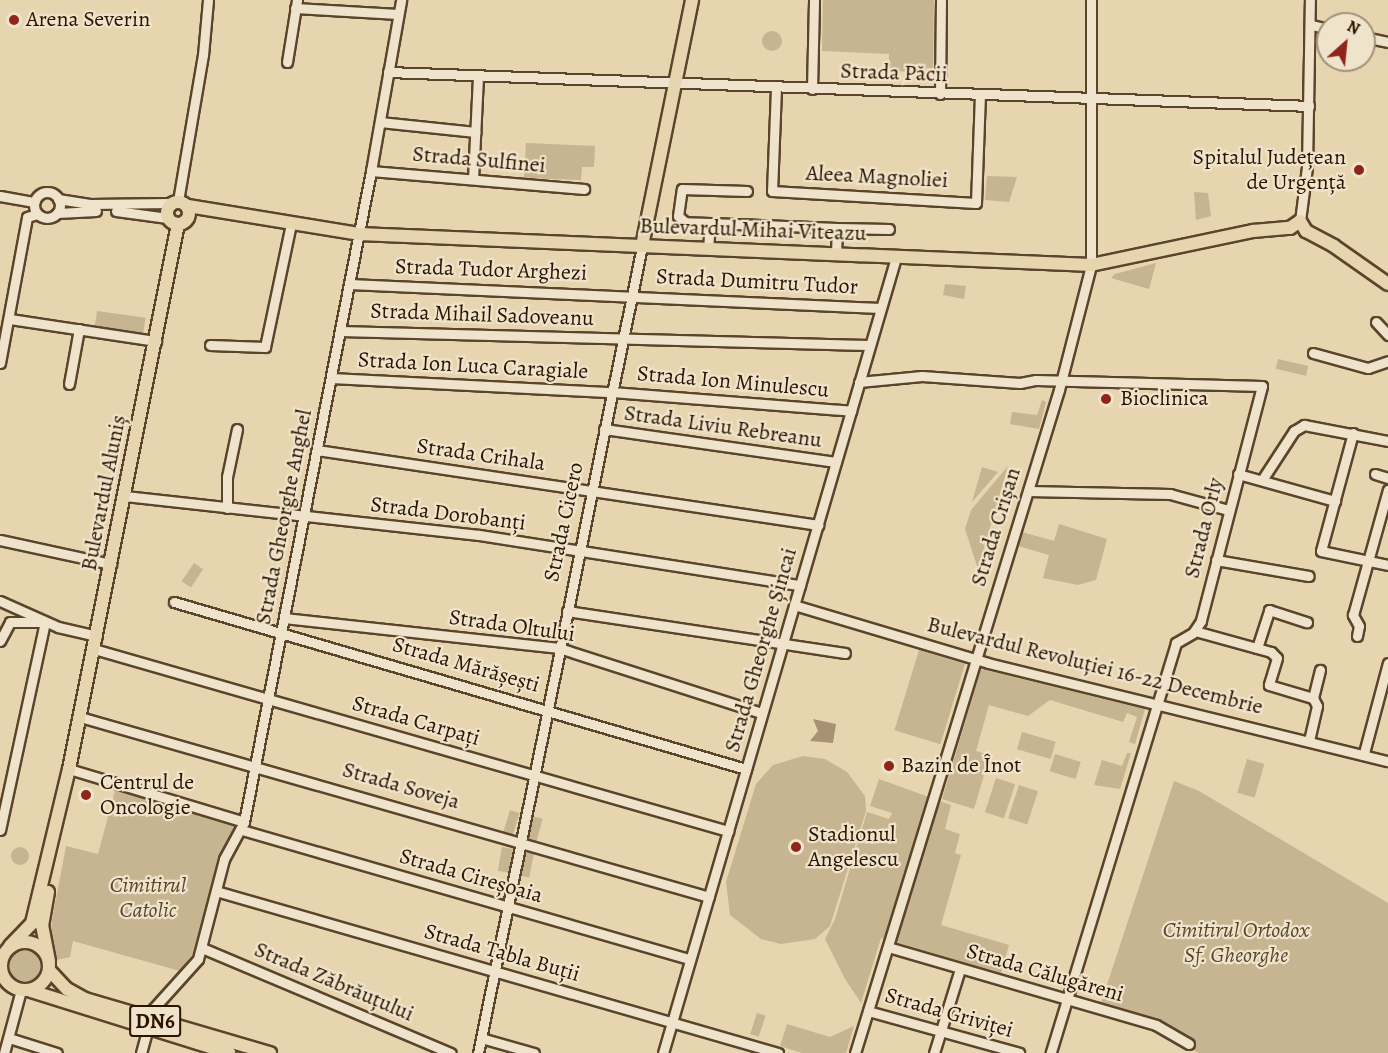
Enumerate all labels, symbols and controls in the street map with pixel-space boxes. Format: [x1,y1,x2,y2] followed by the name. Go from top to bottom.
[26,7,150,33] place label: Arena Severin
[1316,12,1376,72] north arrow
[7,13,21,27] marker: Arena Severin
[1343,15,1363,40] text: N
[840,58,948,88] street label: Strada Păcii
[411,141,547,179] street label: Strada Sulfinei
[1192,144,1346,196] place label: Spitalul Județean de Urgență
[805,160,949,194] street label: Aleea Magnoliei
[1350,161,1368,179] marker: Spitalul Județean de Urgență
[639,213,867,247] street label: Bulevardul Mihai Viteazu
[394,253,588,287] street label: Strada Tudor Arghezi
[655,264,859,300] street label: Strada Dumitru Tudor
[370,298,594,332] street label: Strada Mihail Sadoveanu
[357,347,589,385] street label: Strada Ion Luca Caragiale
[636,360,830,404] street label: Strada Ion Minulescu
[1120,386,1209,412] place label: Bioclinica
[1097,390,1115,408] marker: Bioclinica
[622,400,824,454] street label: Strada Liviu Rebreanu
[250,407,318,627] street label: Strada Gheorghe Anghel
[76,413,132,573] street label: Bulevardul Aluniș
[415,433,547,477] street label: Strada Crihala
[538,460,590,584] street label: Strada Cicero
[965,464,1027,590] street label: Strada Crișan
[1179,475,1229,581] street label: Strada Orly
[369,491,527,537] street label: Strada Dorobanți
[719,545,803,755] street label: Strada Gheorghe Șincai
[447,604,577,648] street label: Strada Oltului
[924,611,1266,721] street label: Bulevardul Revoluției 16-22 Decembrie
[389,631,543,699] street label: Strada Mărășești
[349,690,483,752] street label: Strada Carpați
[901,753,1021,779] place label: Bazin de Înot
[339,757,463,815] street label: Strada Soveja
[882,759,896,773] marker: Bazin de Înot
[100,769,194,820] place label: Centrul de Oncologie
[77,786,95,804] marker: Centrul de Oncologie
[808,821,899,872] place label: Stadionul Angelescu
[789,840,803,854] marker: Stadionul Angelescu
[396,843,546,909] street label: Strada Cireșoaia
[110,872,186,924] park label: Cimitirul Catolic
[1163,917,1309,968] park label: Cimitirul Ortodox Sf. Gheorghe
[421,918,583,988] street label: Strada Tabla Buții
[250,936,418,1028] street label: Strada Zăbrăuțului
[963,938,1127,1008] street label: Strada Călugăreni
[882,982,1016,1044] street label: Strada Griviței
[128,1003,182,1039] road number: DN6

